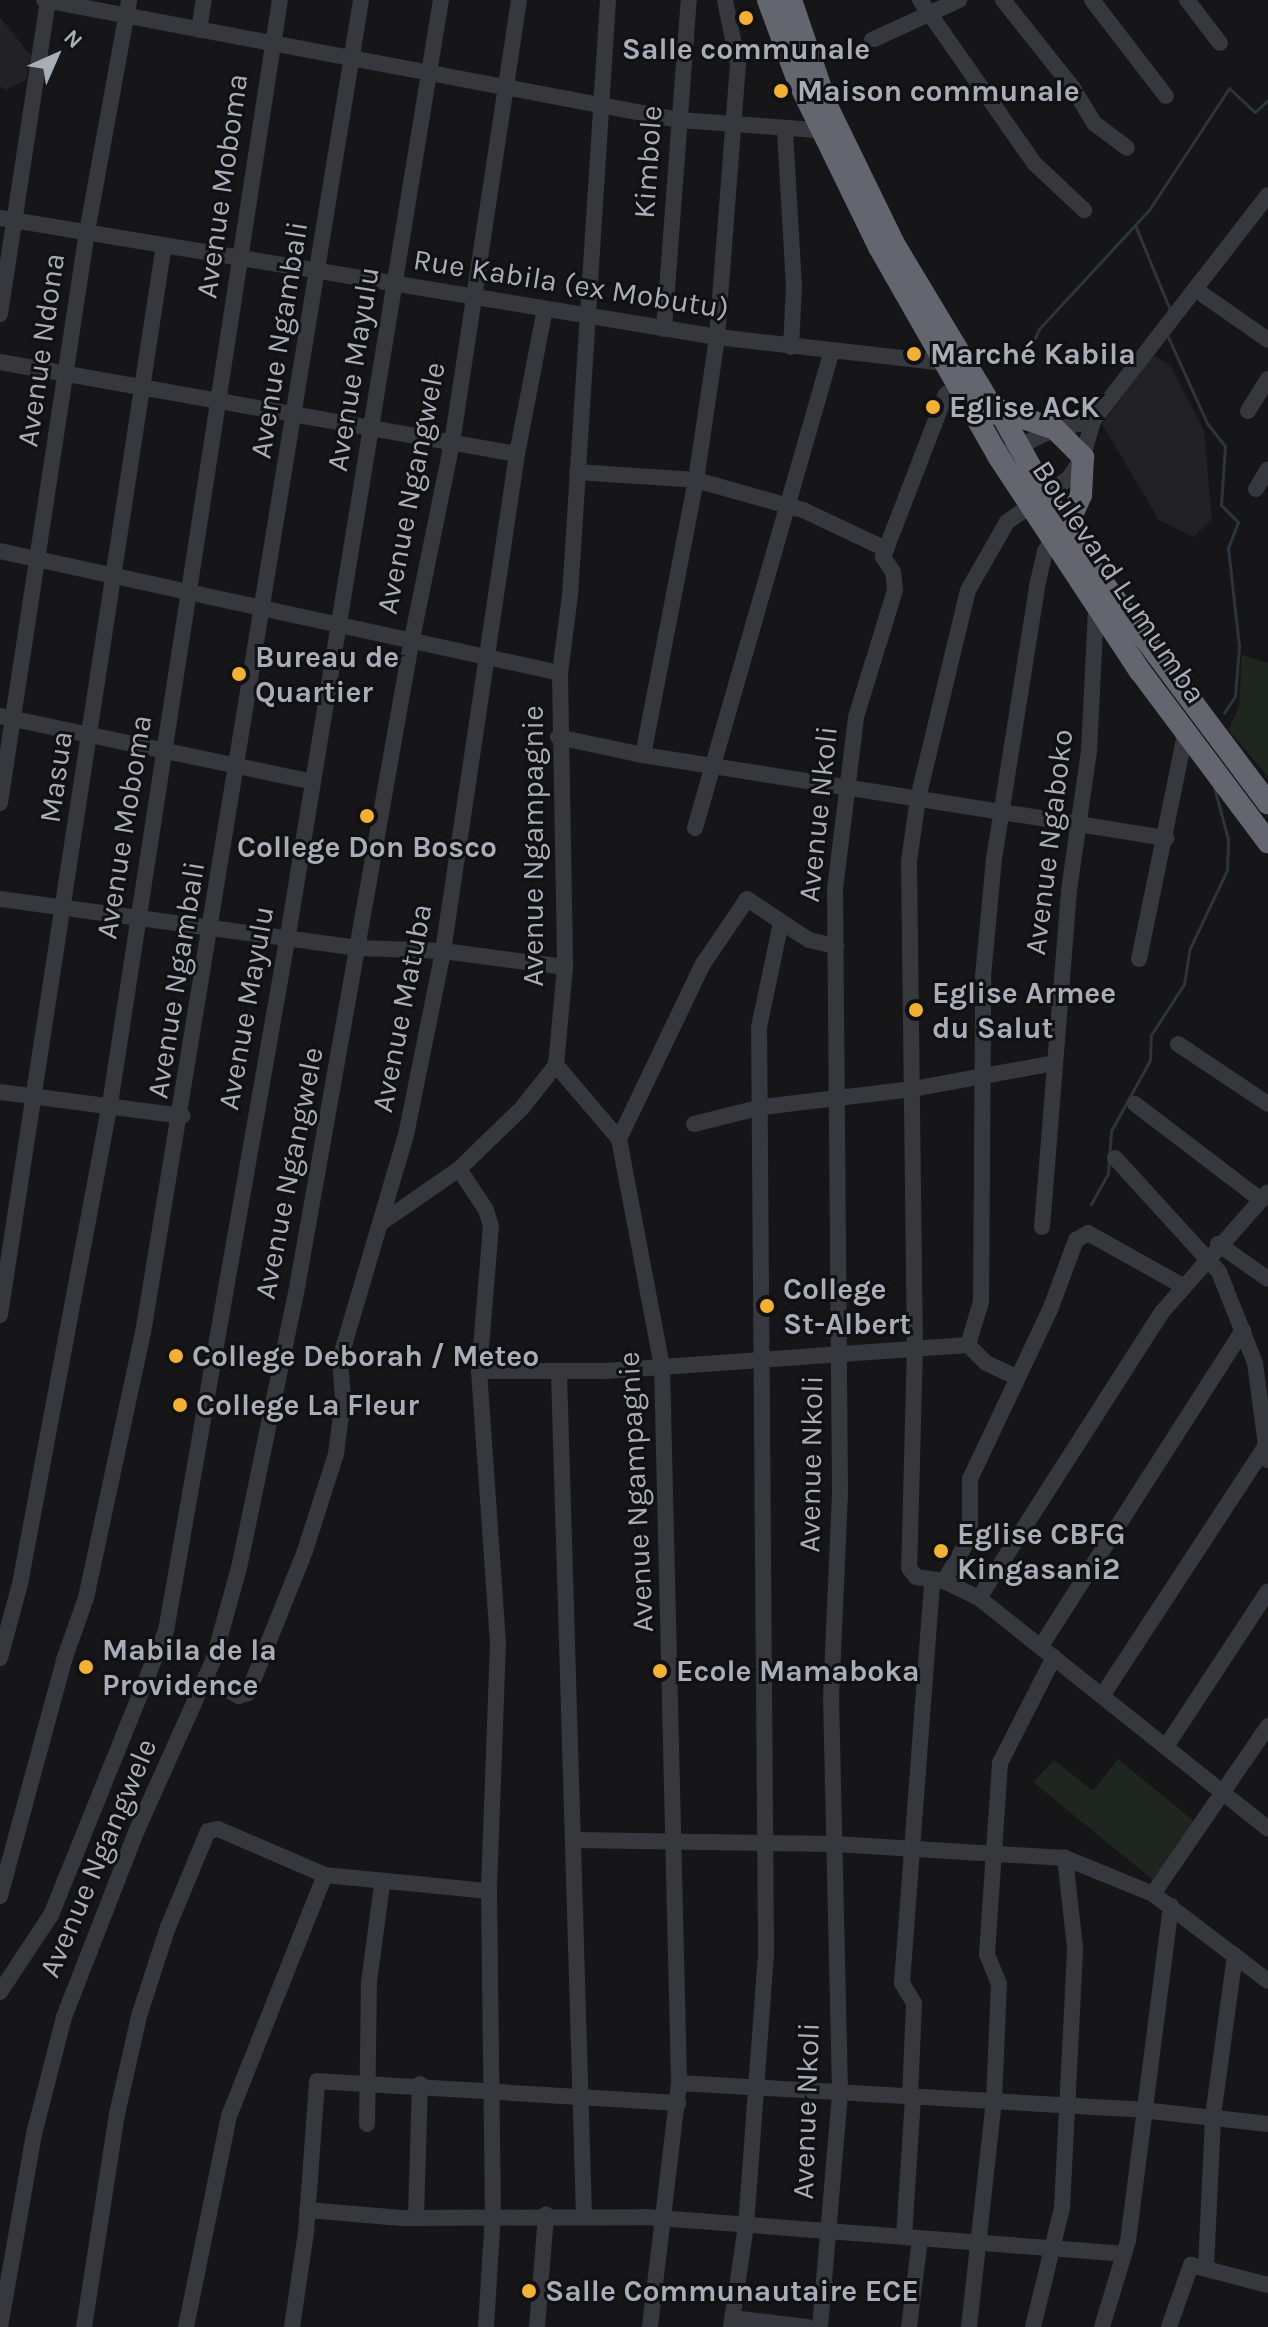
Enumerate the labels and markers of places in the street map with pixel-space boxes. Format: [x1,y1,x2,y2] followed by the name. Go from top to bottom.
[737,9,755,27] marker: Salle communale
[622,31,870,67] place label: Salle communale
[797,73,1080,109] place label: Maison communale
[772,82,790,100] marker: Maison communale
[930,336,1136,372] place label: Marché Kabila
[905,345,923,363] marker: Marché Kabila
[949,389,1100,425] place label: Eglise ACK
[924,398,942,416] marker: Eglise ACK
[255,639,399,710] place label: Bureau de Quartier
[230,665,248,683] marker: Bureau de Quartier
[358,807,376,825] marker: College Don Bosco
[237,829,497,865] place label: College Don Bosco
[932,975,1116,1046] place label: Eglise Armee du Salut
[907,1001,925,1019] marker: Eglise Armee du Salut
[783,1271,911,1342] place label: College St-Albert
[758,1297,776,1315] marker: College St-Albert
[192,1338,539,1374] place label: College Deborah / Meteo
[167,1347,185,1365] marker: College Deborah / Meteo
[196,1387,419,1423] place label: College La Fleur
[171,1396,189,1414] marker: College La Fleur
[957,1516,1125,1586] place label: Eglise CBFG Kingasani2
[932,1542,950,1560] marker: Eglise CBFG Kingasani2
[102,1632,277,1702] place label: Mabila de la Providence
[676,1653,920,1689] place label: Ecole Mamaboka
[77,1658,95,1676] marker: Mabila de la Providence
[651,1662,669,1680] marker: Ecole Mamaboka
[545,2273,919,2309] place label: Salle Communautaire ECE
[520,2282,538,2300] marker: Salle Communautaire ECE

